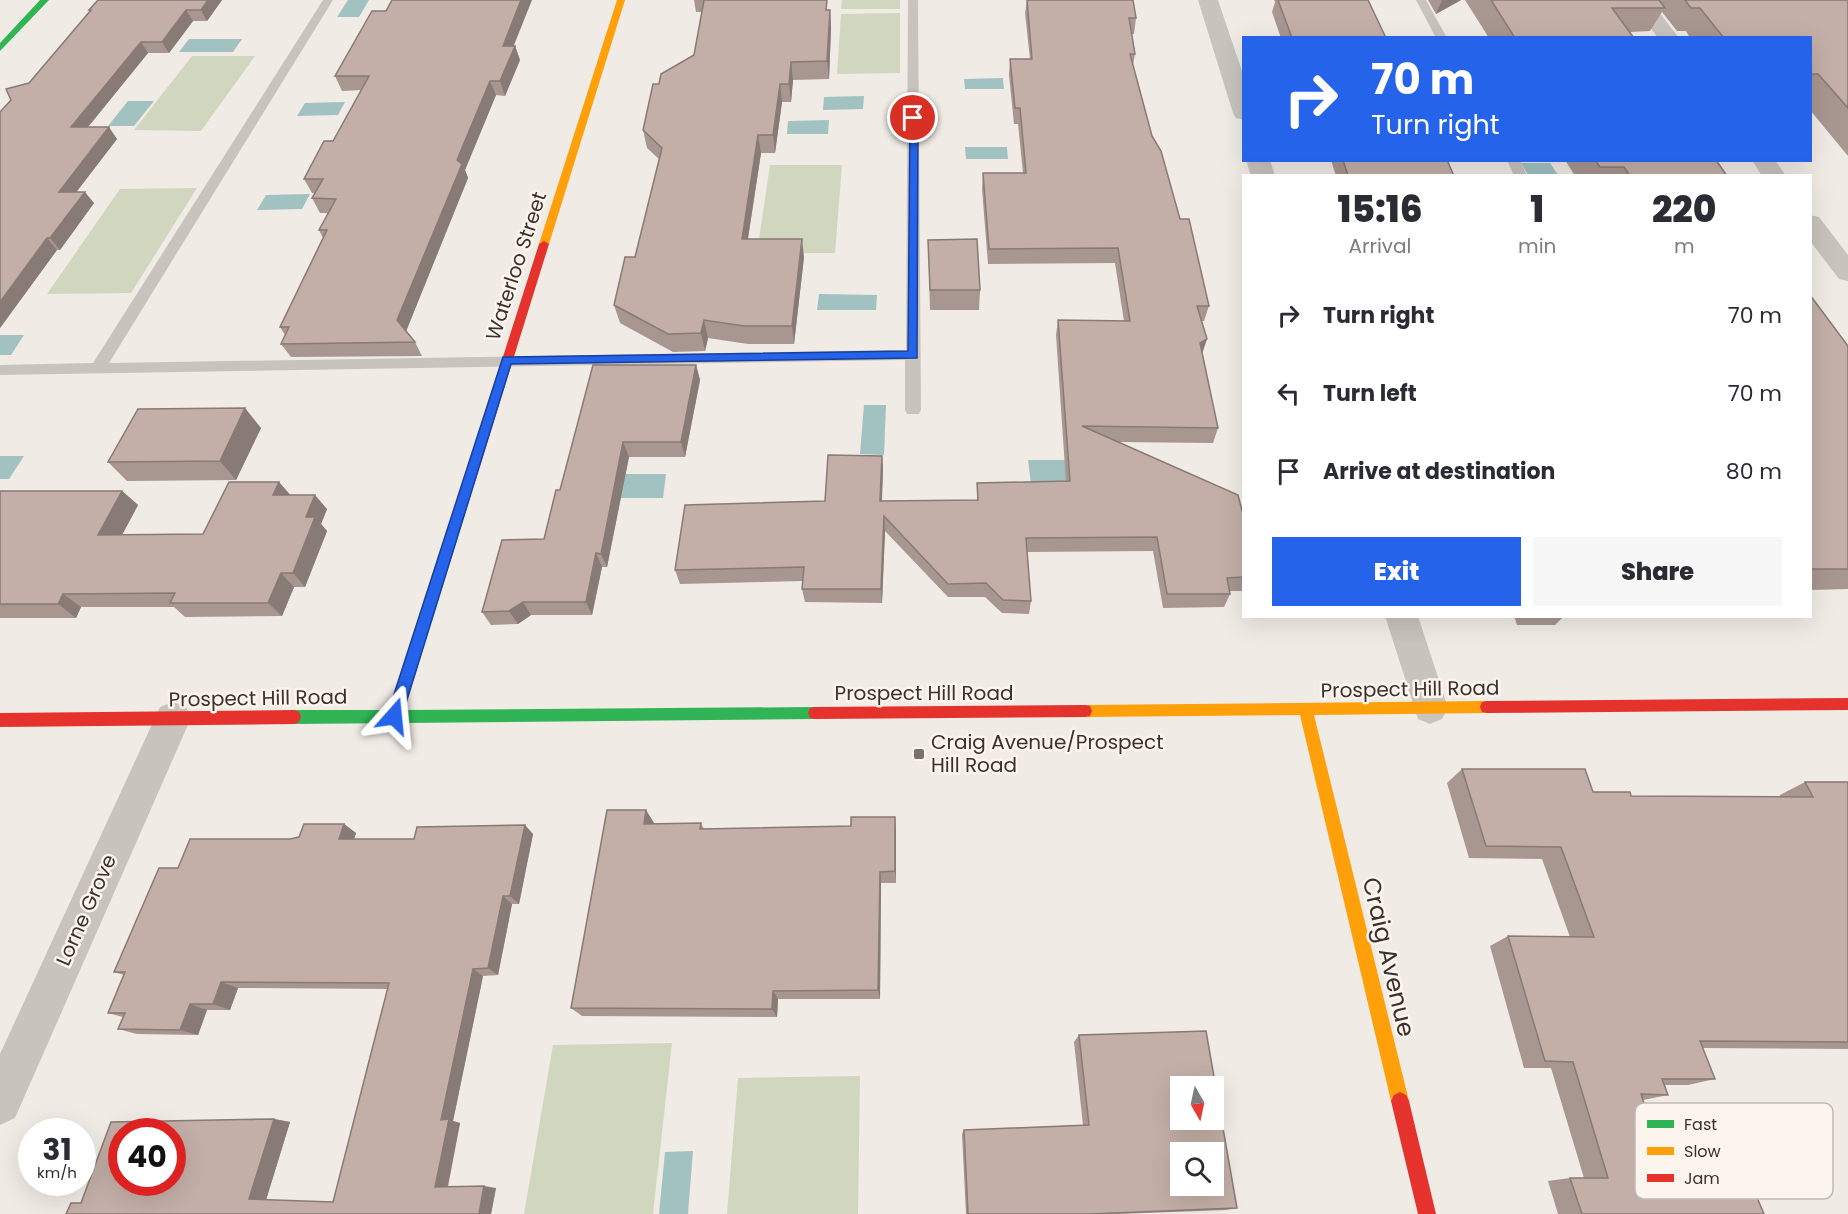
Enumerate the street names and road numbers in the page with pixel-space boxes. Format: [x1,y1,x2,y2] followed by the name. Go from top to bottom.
[479,188,553,344] street label: Waterloo Street
[1320,673,1500,705] street label: Prospect Hill Road
[835,679,1013,707] street label: Prospect Hill Road
[168,682,348,714] street label: Prospect Hill Road
[49,850,123,970] street label: Lorne Grove
[1355,874,1423,1040] street label: Craig Avenue

